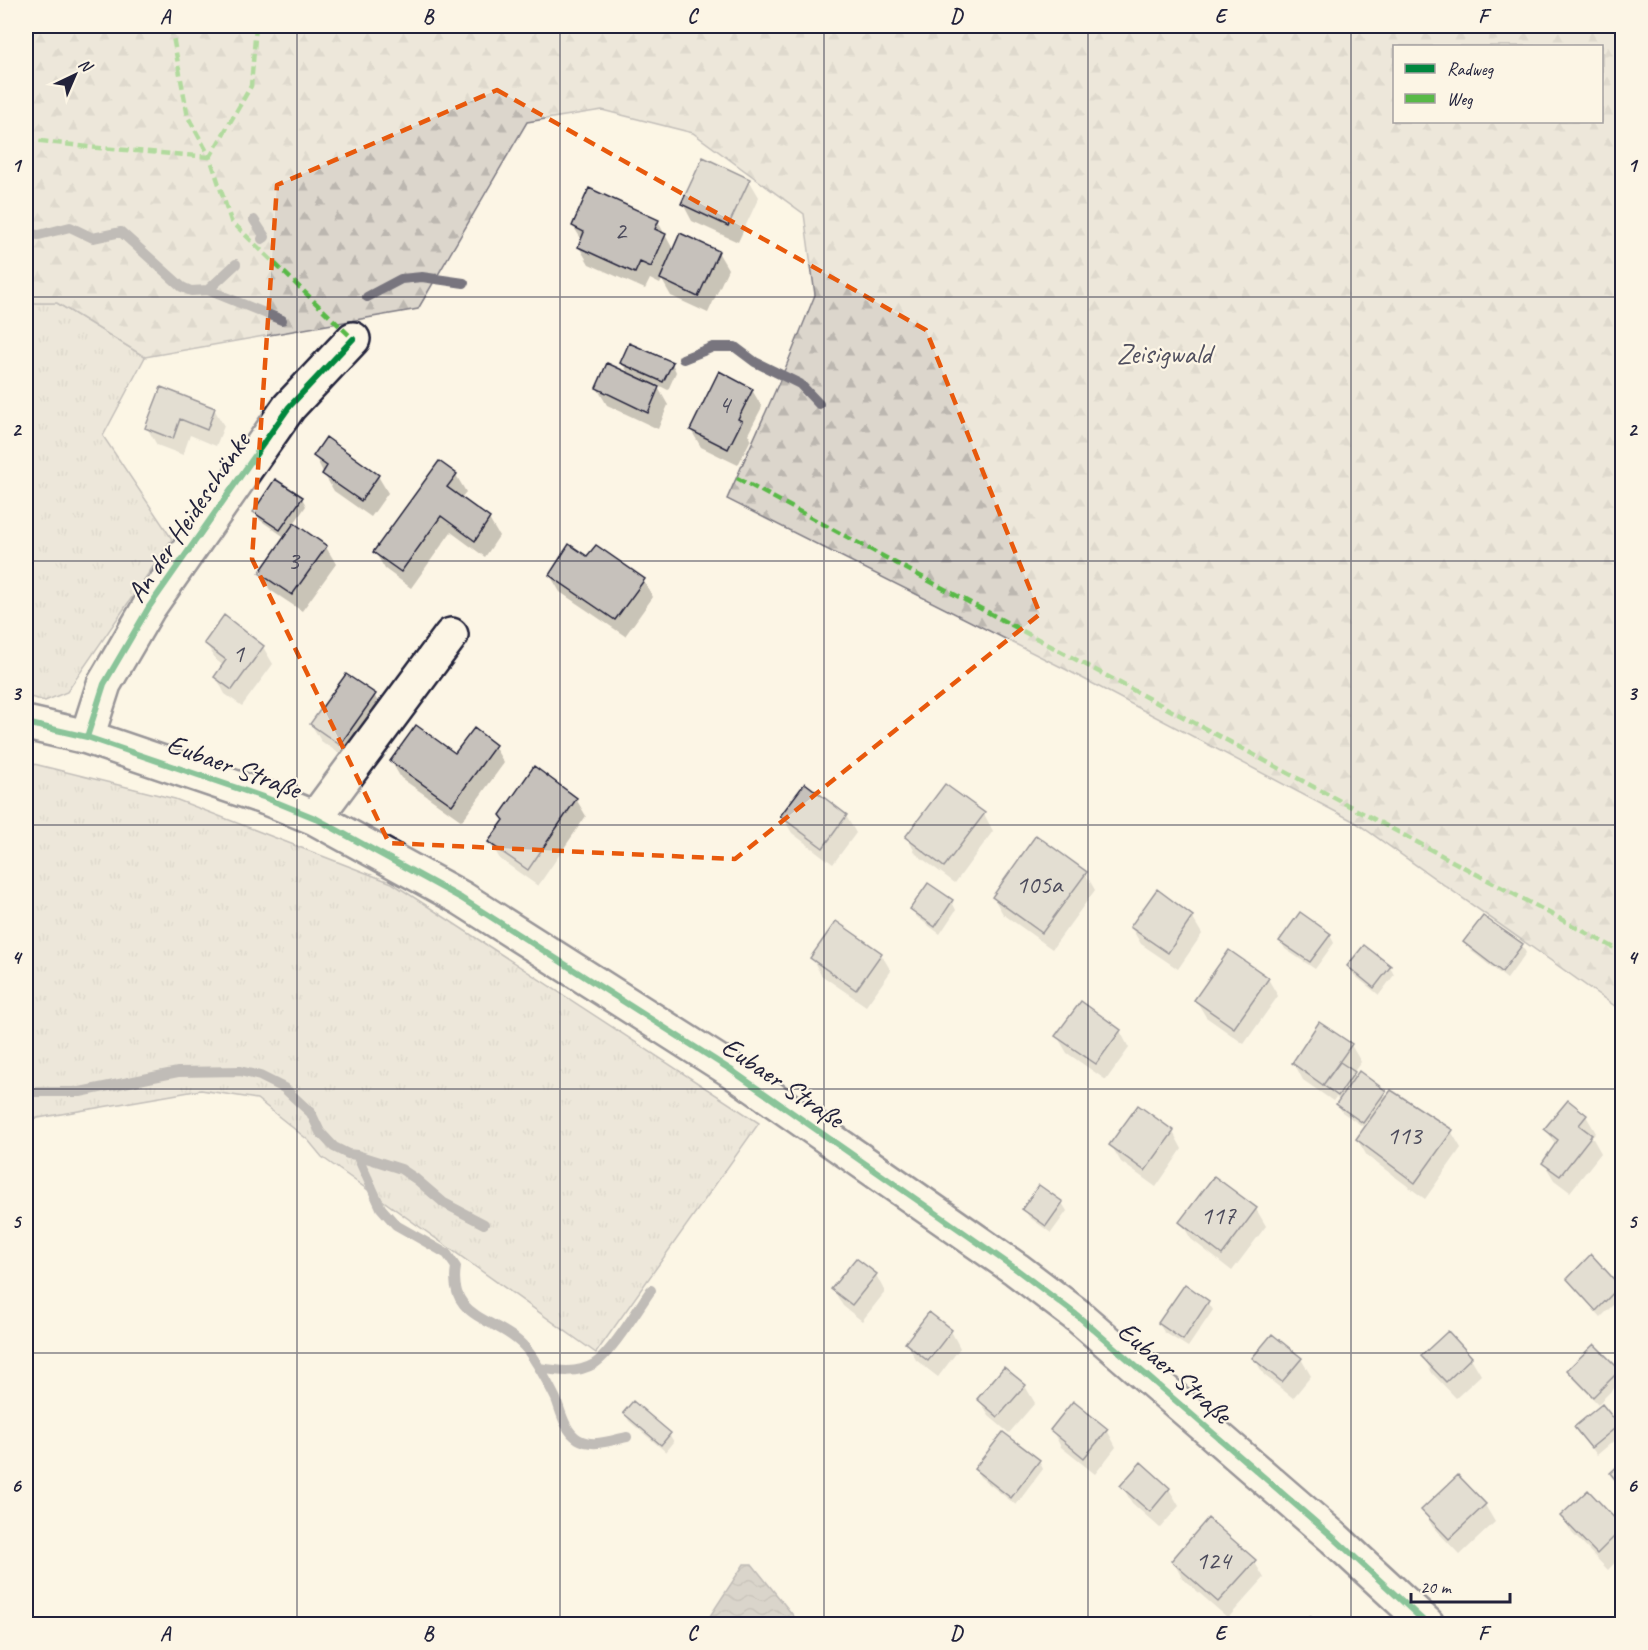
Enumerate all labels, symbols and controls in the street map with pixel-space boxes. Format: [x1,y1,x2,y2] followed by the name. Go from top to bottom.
[160,4,172,29] text: A
[423,4,435,29] text: B
[687,4,699,29] text: C
[950,4,964,29] text: D
[1215,4,1229,29] text: E
[1478,4,1492,29] text: F
[45,45,105,105] north arrow
[1393,45,1603,123] legend
[74,54,97,78] text: N
[1447,58,1495,80] text: Radweg
[1447,88,1474,110] text: Weg
[12,153,23,178] text: 1
[1628,153,1639,178] text: 1
[614,214,628,247] house number: 2
[1116,336,1215,371] park label: Zeisigwald
[718,388,732,421] house number: 4
[12,417,23,442] text: 2
[1628,417,1639,442] text: 2
[118,424,259,609] street label: An der Heideschänke
[287,544,301,577] house number: 3
[232,637,245,670] house number: 1
[12,681,23,706] text: 3
[1628,681,1639,706] text: 3
[162,726,307,807] street label: Eubaer Straße
[1016,868,1064,901] house number: 105a
[12,945,24,970] text: 4
[1628,945,1640,970] text: 4
[715,1028,852,1137] street label: Eubaer Straße
[1386,1119,1424,1152] house number: 113
[1200,1199,1237,1232] house number: 117
[12,1209,23,1234] text: 5
[1628,1209,1639,1234] text: 5
[1111,1313,1241,1432] street label: Eubaer Straße
[11,1473,22,1498] text: 6
[1627,1473,1638,1498] text: 6
[1195,1544,1233,1577] house number: 124
[1411,1566,1510,1604] scale bar
[1420,1576,1453,1598] text: 20 m
[160,1621,172,1646] text: A
[423,1621,435,1646] text: B
[687,1621,699,1646] text: C
[950,1621,964,1646] text: D
[1215,1621,1229,1646] text: E
[1478,1621,1492,1646] text: F

